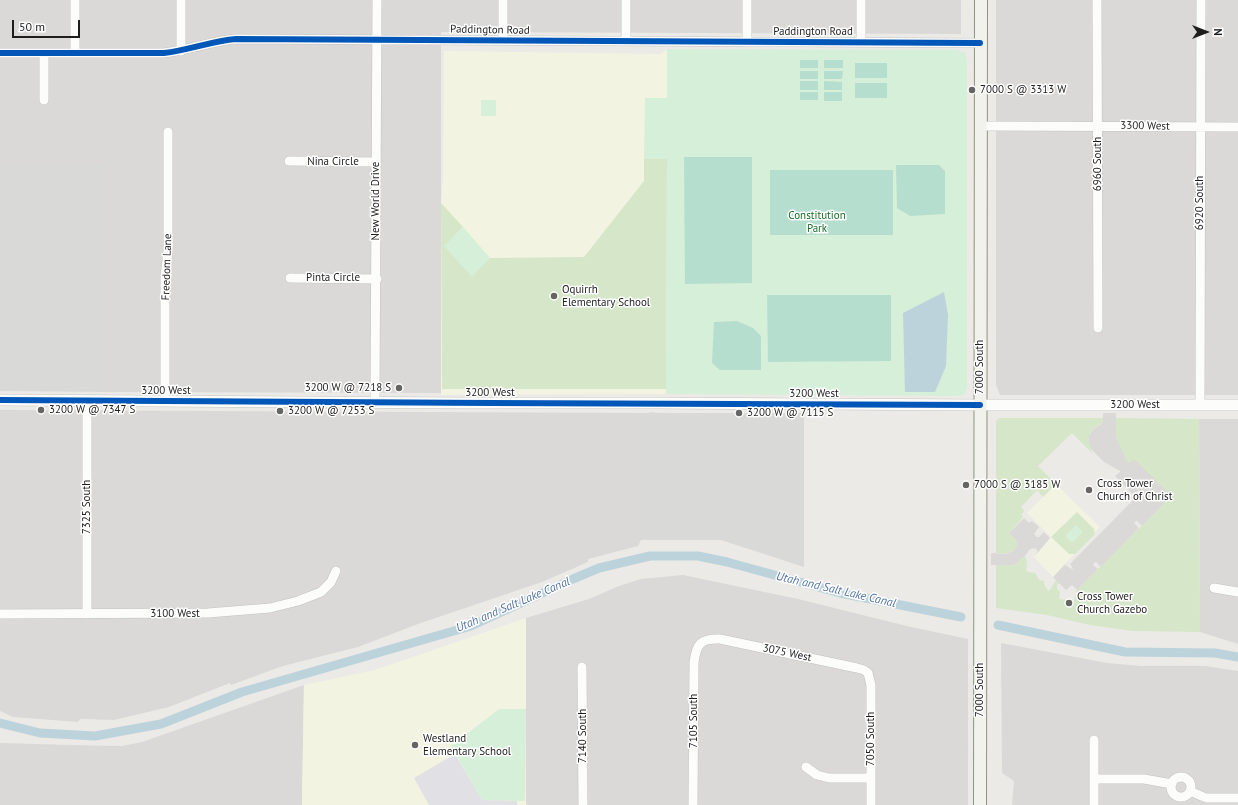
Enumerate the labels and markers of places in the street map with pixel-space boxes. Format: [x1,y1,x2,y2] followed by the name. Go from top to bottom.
[980,83,1066,97] place label: 7000 S @ 3313 W
[967,85,977,95] marker: 7000 S @ 3313 W
[562,283,650,309] place label: Oquirrh Elementary School
[549,291,559,301] marker: Oquirrh Elementary School
[305,381,391,395] place label: 3200 W @ 7218 S
[394,383,404,393] marker: 3200 W @ 7218 S
[49,403,135,417] place label: 3200 W @ 7347 S
[288,404,374,418] place label: 3200 W @ 7253 S
[36,405,46,415] marker: 3200 W @ 7347 S
[275,406,285,416] marker: 3200 W @ 7253 S
[747,406,833,420] place label: 3200 W @ 7115 S
[734,408,744,418] marker: 3200 W @ 7115 S
[1097,477,1172,503] place label: Cross Tower Church of Christ
[974,478,1060,492] place label: 7000 S @ 3185 W
[961,480,971,490] marker: 7000 S @ 3185 W
[1084,485,1094,495] marker: Cross Tower Church of Christ
[1077,590,1147,616] place label: Cross Tower Church Gazebo
[1064,598,1074,608] marker: Cross Tower Church Gazebo
[423,732,511,758] place label: Westland Elementary School
[410,740,420,750] marker: Westland Elementary School

